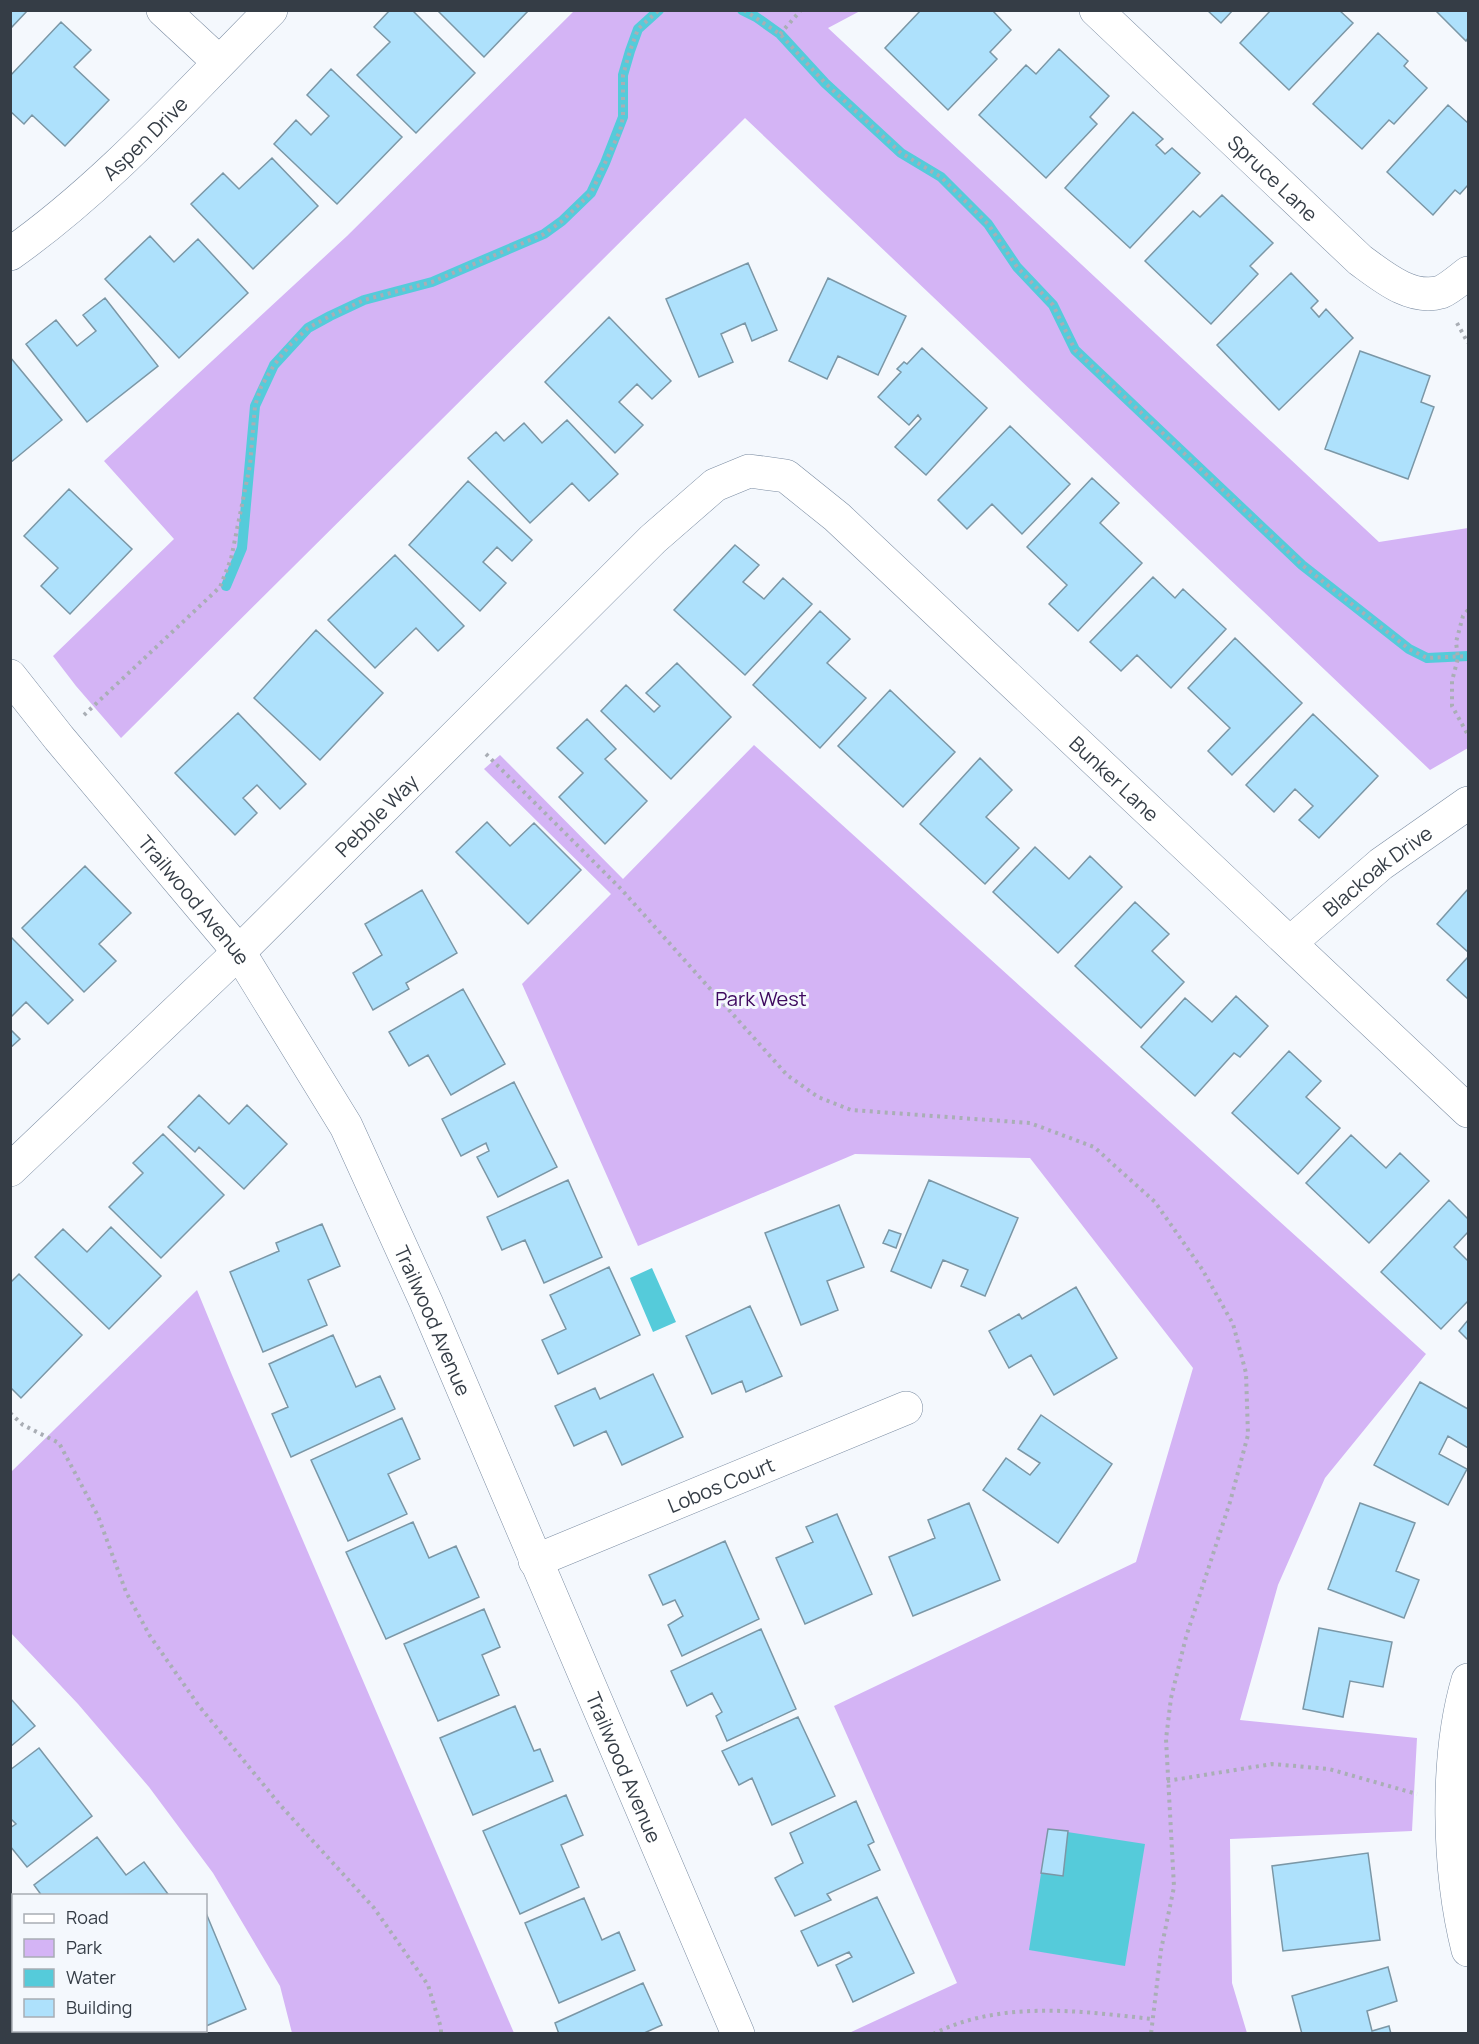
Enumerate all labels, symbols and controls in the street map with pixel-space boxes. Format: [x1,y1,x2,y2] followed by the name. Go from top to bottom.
[96,90,193,186] street label: Aspen Drive
[1222,129,1324,227] street label: Spruce Lane
[1064,730,1165,827] street label: Bunker Lane
[329,768,424,862] street label: Pebble Way
[1317,819,1437,922] street label: Blackoak Drive
[133,829,257,969] street label: Trailwood Avenue
[715,985,807,1012] park label: Park West
[389,1241,478,1400] street label: Trailwood Avenue
[663,1450,778,1518] street label: Lobos Court
[580,1688,668,1847] street label: Trailwood Avenue
[12,1894,207,2032] legend
[66,1905,109,1929] text: Road
[66,1935,103,1959] text: Park
[66,1965,116,1989] text: Water
[66,1995,132,2019] text: Building

